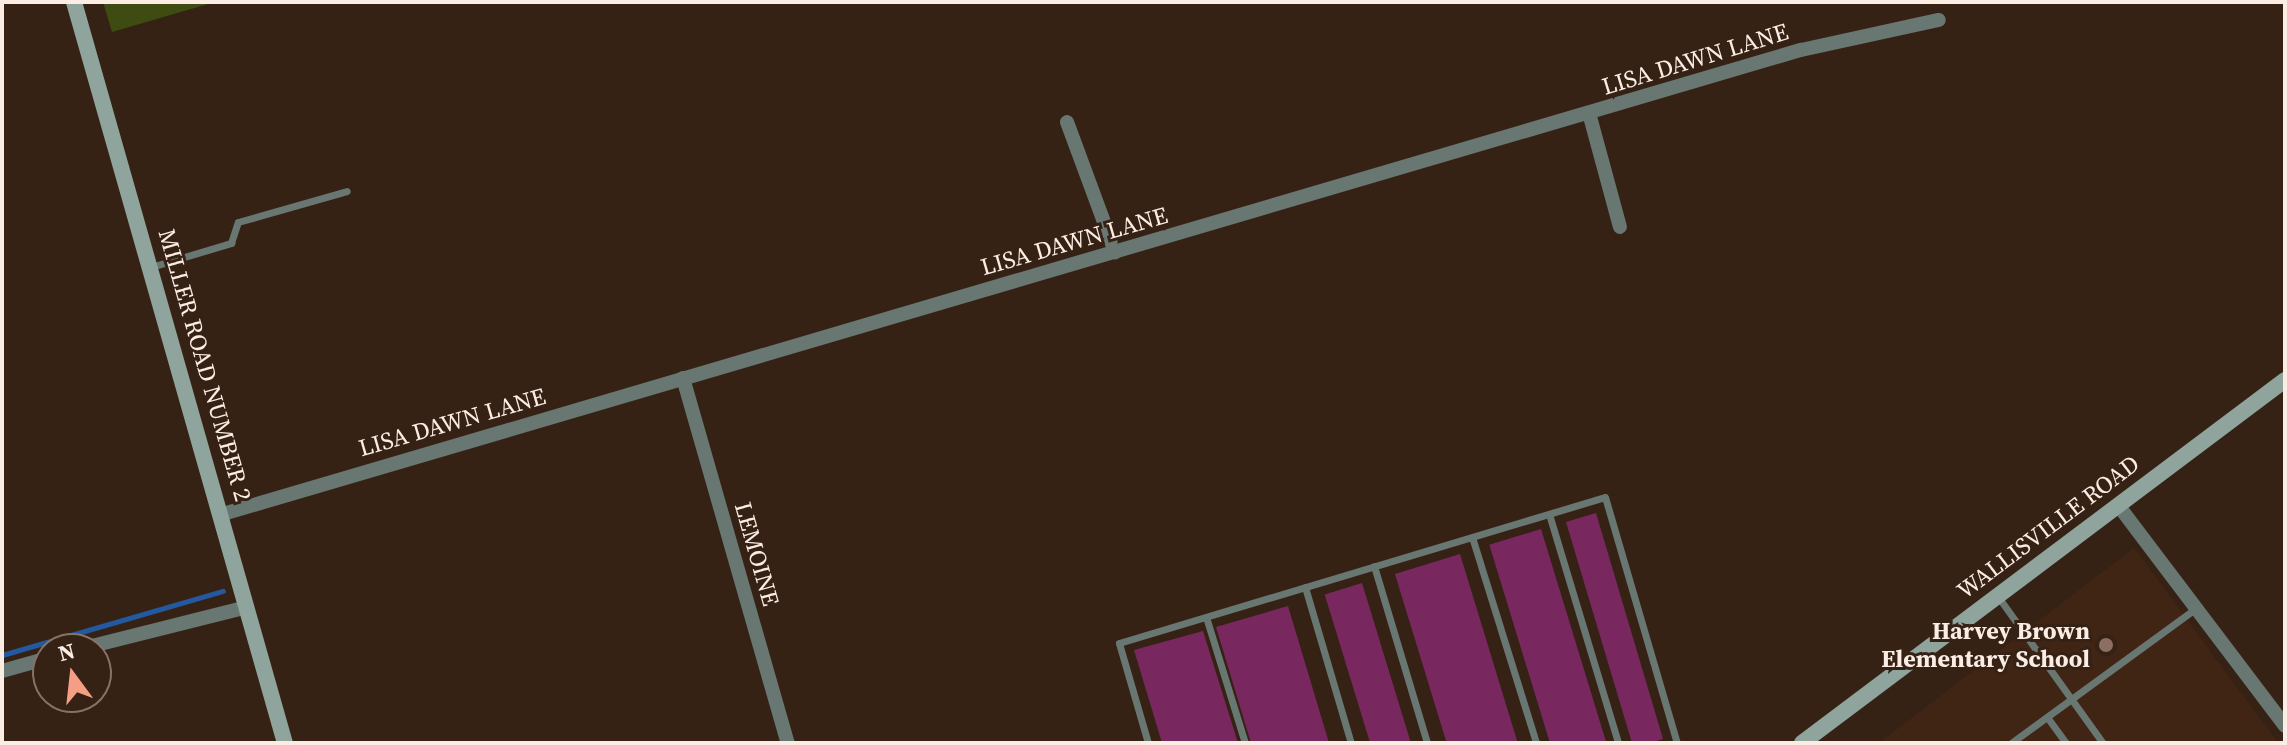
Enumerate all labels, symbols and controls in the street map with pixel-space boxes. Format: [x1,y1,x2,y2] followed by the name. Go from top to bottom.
[1598,17,1792,101] street label: LISA DAWN LANE
[977,201,1171,281] street label: LISA DAWN LANE
[152,226,258,504] street label: MILLER ROAD NUMBER 2
[355,382,549,462] street label: LISA DAWN LANE
[1951,449,2145,605] street label: WALLISVILLE ROAD
[728,499,786,609] street label: LEMOINE
[1881,617,2090,673] place label: Harvey Brown Elementary School
[32,633,112,713] north arrow
[55,635,78,668] text: N
[2097,636,2115,654] marker: Harvey Brown Elementary School

